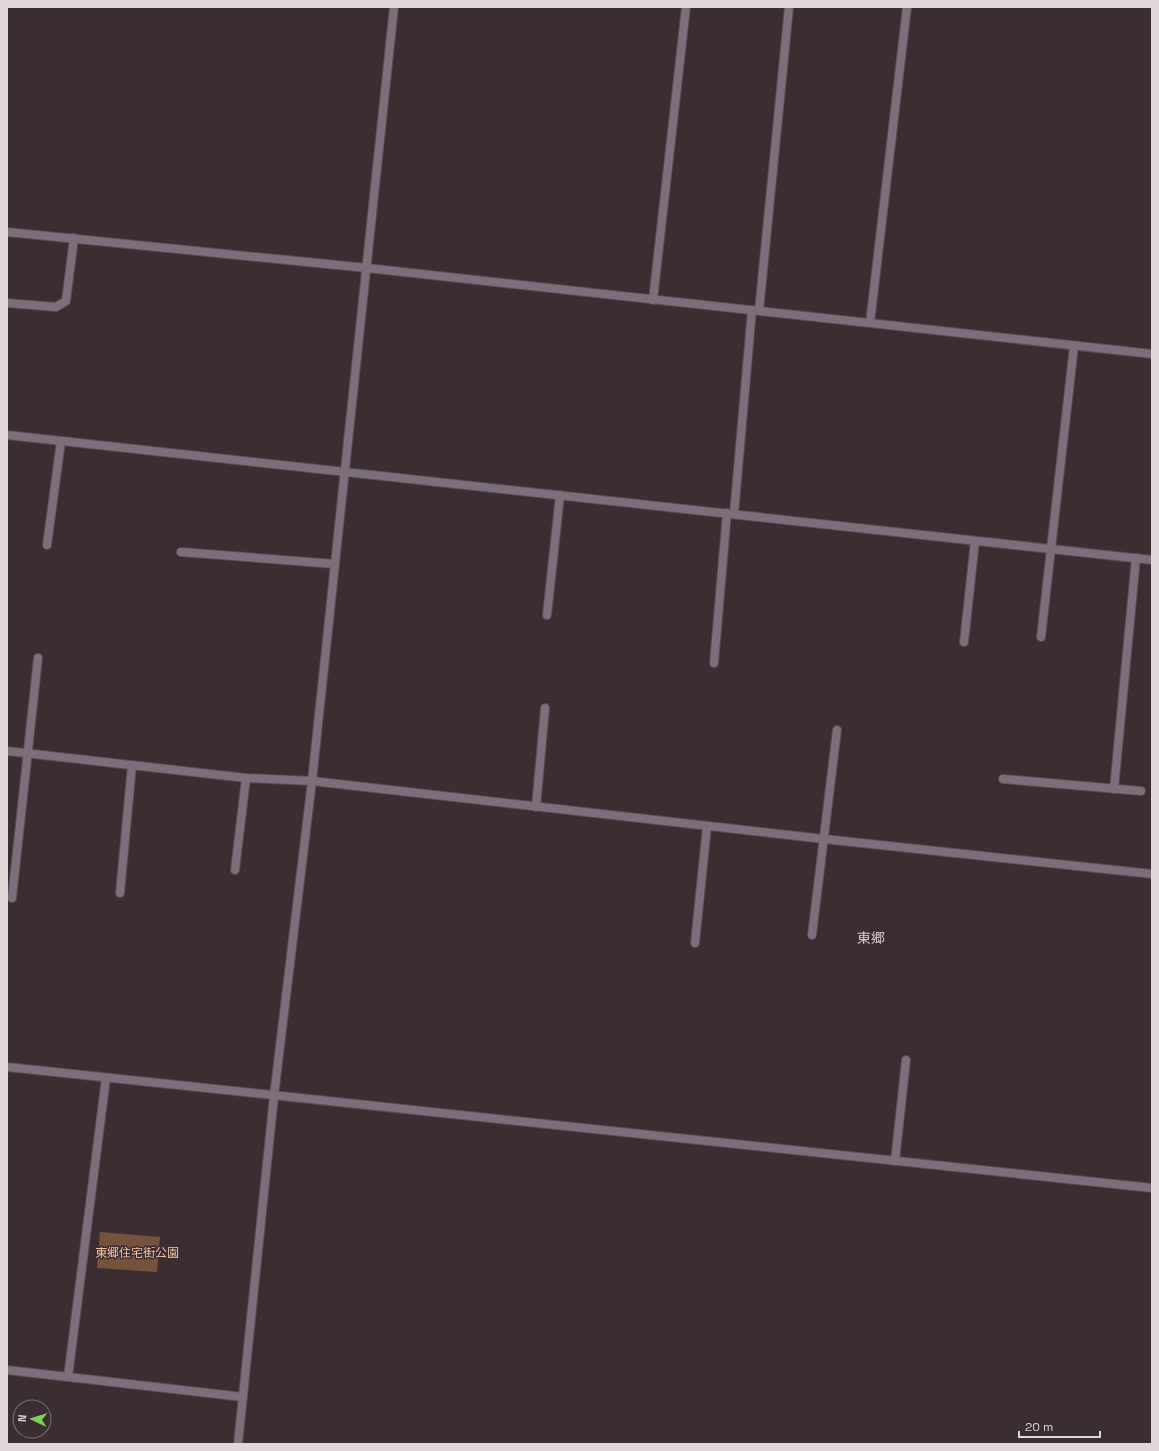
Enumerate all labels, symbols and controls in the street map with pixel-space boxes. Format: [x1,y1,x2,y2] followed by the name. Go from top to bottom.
[857,929,885,947] district label: 東郷
[95,1245,179,1261] park label: 東郷住宅街公園
[12,1399,52,1439] north arrow
[1019,1413,1100,1439] scale bar
[15,1414,29,1422] text: N
[1025,1419,1053,1435] text: 20 m

